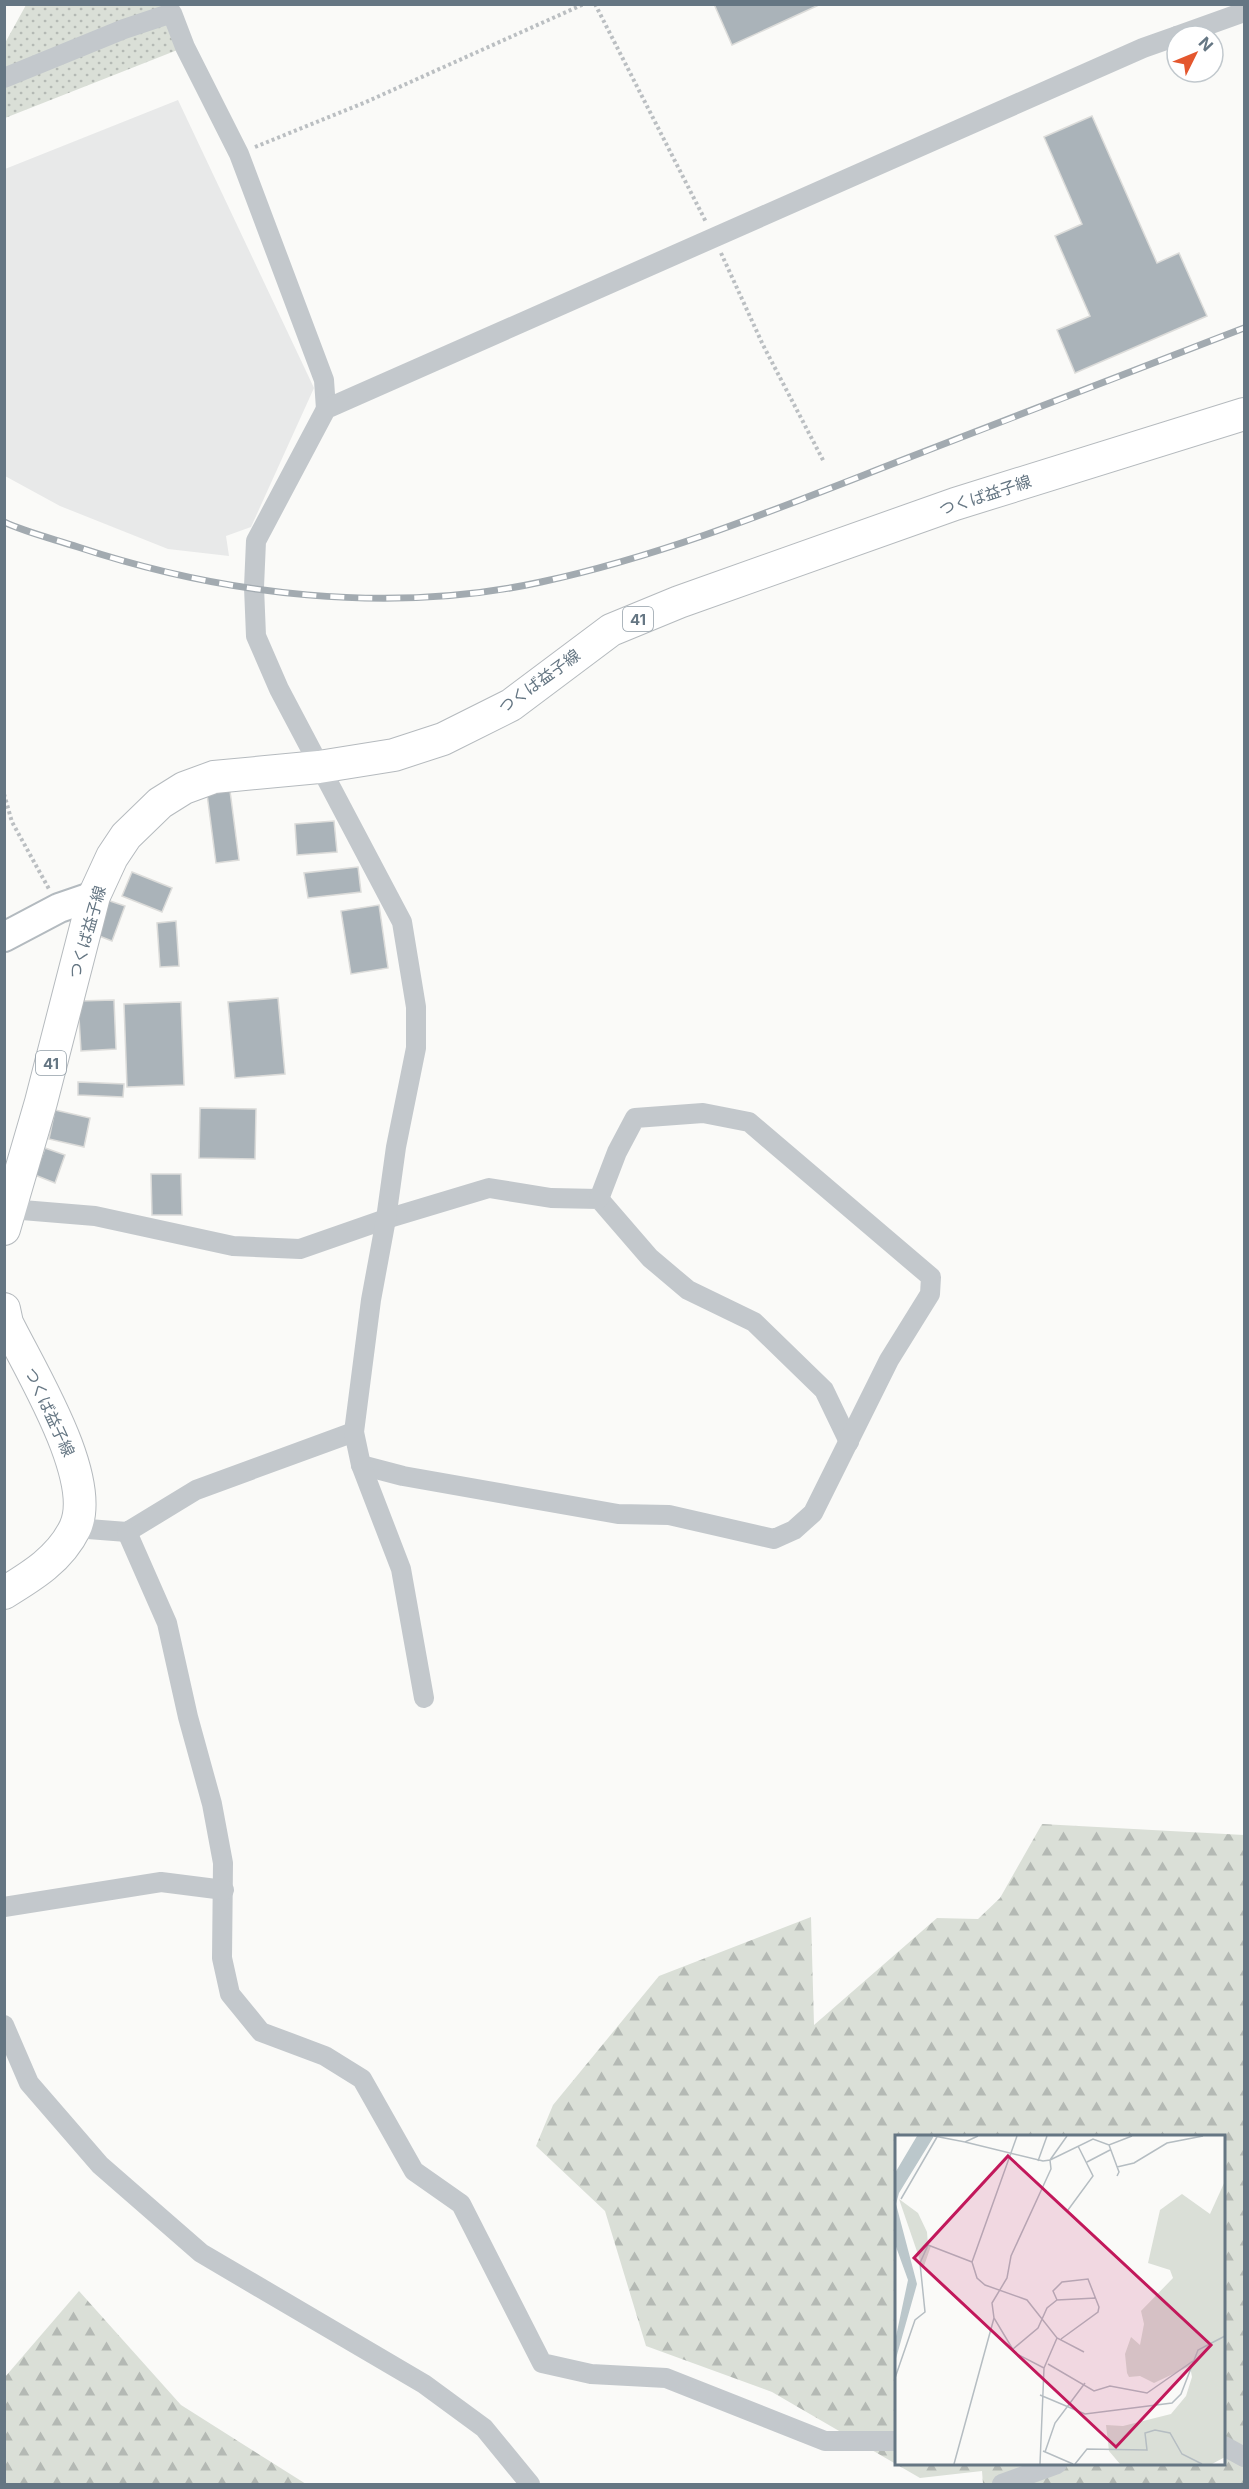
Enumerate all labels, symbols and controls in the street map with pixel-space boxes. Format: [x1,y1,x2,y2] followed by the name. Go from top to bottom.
[1165,24,1225,84] north arrow
[1194,32,1217,55] text: N
[936,471,1034,519] street label: つくば益子線
[623,607,653,631] road number: 41
[494,645,584,717] street label: つくば益子線
[64,883,110,981] street label: つくば益子線
[36,1051,66,1075] road number: 41
[21,1364,79,1460] street label: つくば益子線
[895,2135,1225,2465] inset map

